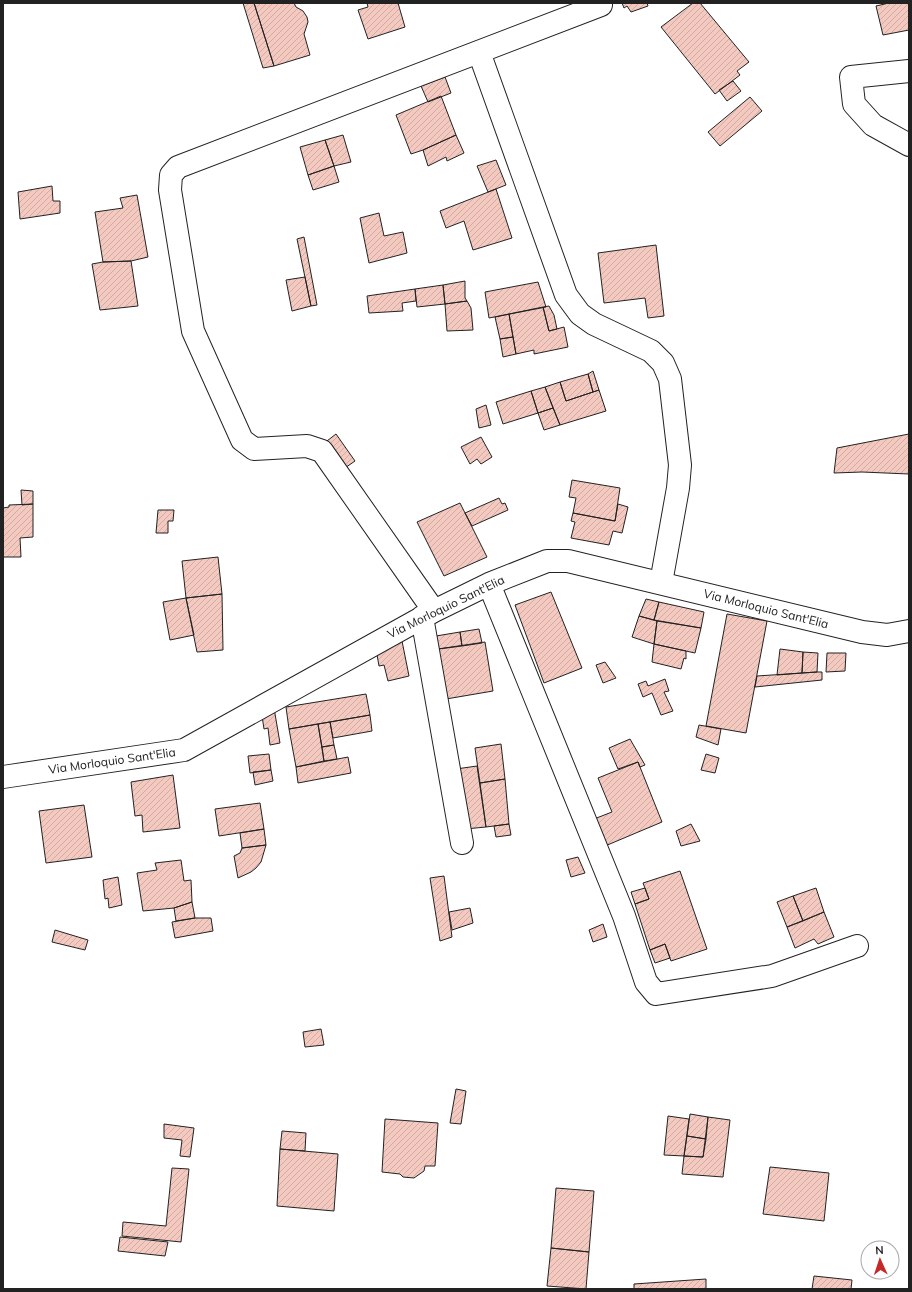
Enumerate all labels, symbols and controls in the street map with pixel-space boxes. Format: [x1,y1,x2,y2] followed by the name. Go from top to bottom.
[385,572,507,641] street label: Via Morloquio Sant'Elia
[702,586,830,631] street label: Via Morloquio Sant'Elia
[47,744,176,777] street label: Via Morloquio Sant'Elia
[860,1240,900,1280] north arrow
[875,1243,884,1257] text: N

